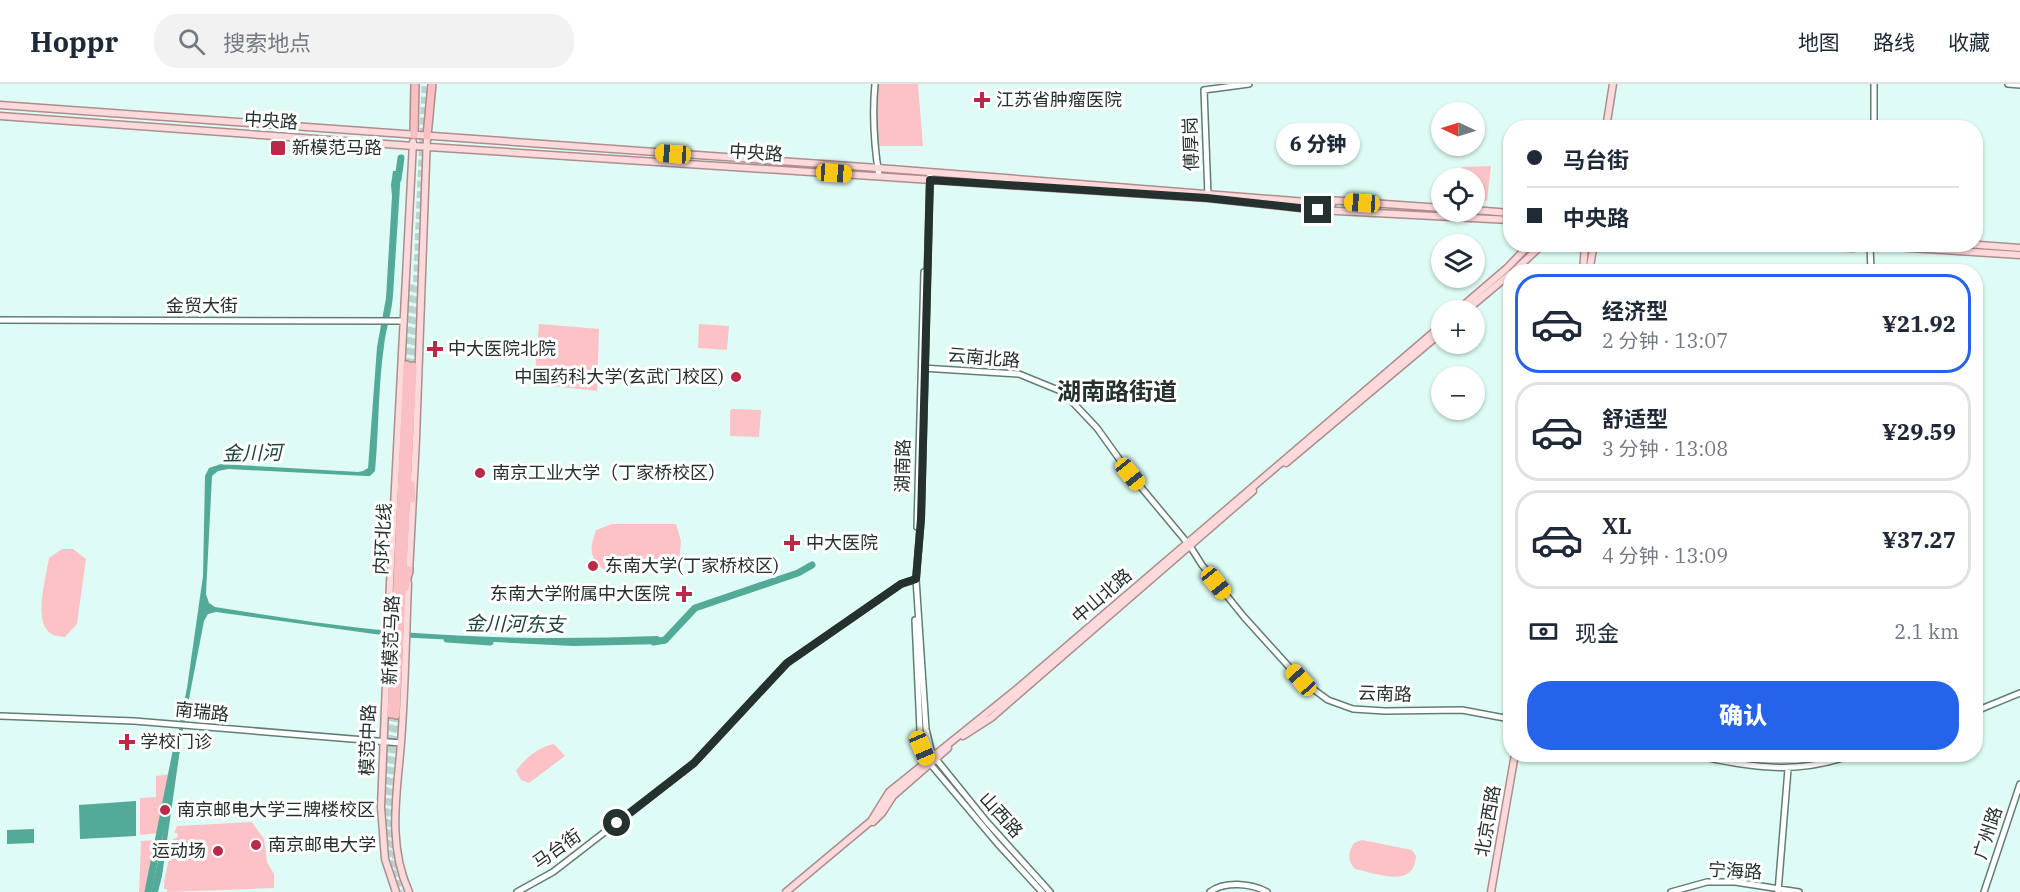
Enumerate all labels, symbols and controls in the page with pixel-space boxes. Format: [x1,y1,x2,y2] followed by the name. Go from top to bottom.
[154,14,574,68] search box
[30,23,118,60] text: Hoppr
[175,25,208,58] icon: search
[223,28,311,57] text: 搜索地点
[1798,28,1840,56] text: 地图
[1873,28,1915,56] text: 路线
[1948,28,1990,56] text: 收藏
[996,88,1122,111] place label: 江苏省肿瘤医院
[973,91,991,109] marker: 江苏省肿瘤医院
[1431,102,1485,156] north arrow
[1431,102,1485,420] map controls
[243,107,299,134] street label: 中央路
[1178,117,1203,171] street label: 傅厚岗
[1276,123,1360,165] callout: 6 分钟
[1290,130,1346,157] text: 6 分钟
[292,136,382,159] place label: 新模范马路
[269,139,287,157] marker: 新模范马路
[728,139,784,166] street label: 中央路
[654,144,692,164] car
[1563,145,1629,174] text: 马台街
[815,163,853,183] car
[1431,168,1485,222] button: locate
[1343,193,1381,213] car
[1304,196,1331,223] route end
[1563,203,1629,232] text: 中央路
[1431,234,1485,288] button: layers
[166,294,238,317] street label: 金贸大街
[1602,296,1668,325] text: 经济型
[1530,297,1584,351] icon: car
[1431,300,1485,354] button: +
[1882,309,1956,338] text: ¥21.92
[1602,327,1728,354] text: 2 分钟 · 13:07
[448,337,556,360] place label: 中大医院北院
[426,340,444,358] marker: 中大医院北院
[947,343,1021,372] street label: 云南北路
[514,365,724,388] place label: 中国药科大学(玄武门校区)
[1431,366,1485,420] button: −
[729,370,743,384] marker: 中国药科大学(玄武门校区)
[1057,375,1177,407] district label: 湖南路街道
[1602,404,1668,433] text: 舒适型
[1530,405,1584,459] icon: car
[1882,417,1956,446] text: ¥29.59
[1602,435,1728,462] text: 3 分钟 · 13:08
[222,438,286,467] water label: 金川河
[891,439,914,493] street label: 湖南路
[1112,454,1148,494] car
[492,461,726,484] place label: 南京工业大学（丁家桥校区）
[473,466,487,480] marker: 南京工业大学（丁家桥校区）
[369,502,396,576] street label: 内环北线
[1602,511,1632,540] text: XL
[1530,513,1584,567] icon: car
[1882,525,1956,554] text: ¥37.27
[806,531,878,554] place label: 中大医院
[783,534,801,552] marker: 中大医院
[1602,542,1728,569] text: 4 分钟 · 13:09
[605,554,779,577] place label: 东南大学(丁家桥校区)
[586,559,600,573] marker: 东南大学(丁家桥校区)
[1067,563,1136,628] street label: 中山北路
[1198,563,1234,603] car
[490,582,670,605] place label: 东南大学附属中大医院
[675,585,693,603] marker: 东南大学附属中大医院
[377,595,404,685] street label: 新模范马路
[465,609,567,638] water label: 金川河东支
[1527,615,1560,648] icon: cash
[1575,618,1619,647] text: 现金
[1894,618,1959,645] text: 2.1 km
[1282,661,1320,699] car
[1358,681,1412,706] street label: 云南路
[1527,681,1959,750] button: 确认
[174,697,230,726] street label: 南瑞路
[355,704,380,776] street label: 模范中路
[907,728,937,768] car
[140,730,212,753] place label: 学校门诊
[118,733,136,751] marker: 学校门诊
[1470,783,1505,858] street label: 北京西路
[975,787,1028,842] street label: 山西路
[177,798,375,821] place label: 南京邮电大学三牌楼校区
[158,803,172,817] marker: 南京邮电大学三牌楼校区
[1968,804,2007,862] street label: 广州路
[603,809,630,836] route start
[528,824,585,873] street label: 马台街
[268,833,376,856] place label: 南京邮电大学
[249,838,263,852] marker: 南京邮电大学
[152,839,206,862] place label: 运动场
[211,844,225,858] marker: 运动场
[1707,858,1763,883] street label: 宁海路

